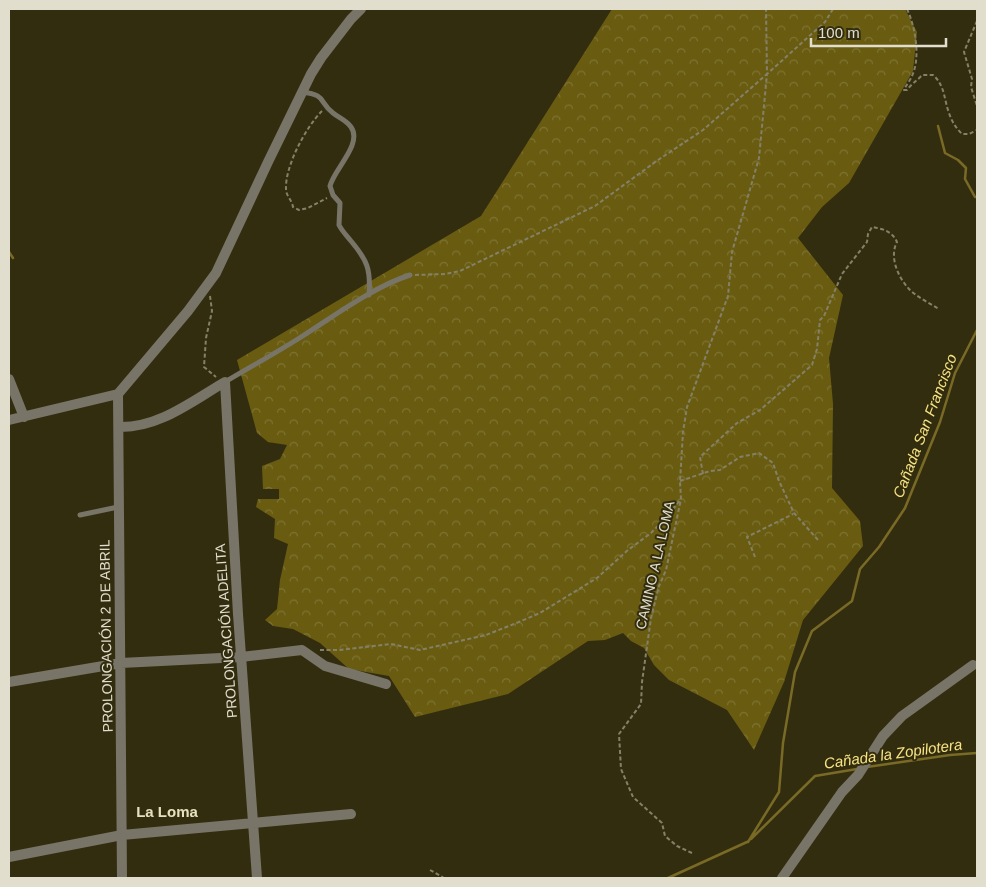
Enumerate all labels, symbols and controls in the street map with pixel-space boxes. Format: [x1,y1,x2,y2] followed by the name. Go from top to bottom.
[811,15,946,47] scale bar
[818,24,860,41] text: 100 m
[889,352,960,500] water label: Cañada San Francisco
[632,499,678,631] street label: CAMINO A LA LOMA
[96,539,116,733] street label: PROLONGACIÓN 2 DE ABRIL
[212,543,240,719] street label: PROLONGACIÓN ADELITA
[823,735,963,772] water label: Cañada la Zopilotera
[136,803,198,820] district label: La Loma

